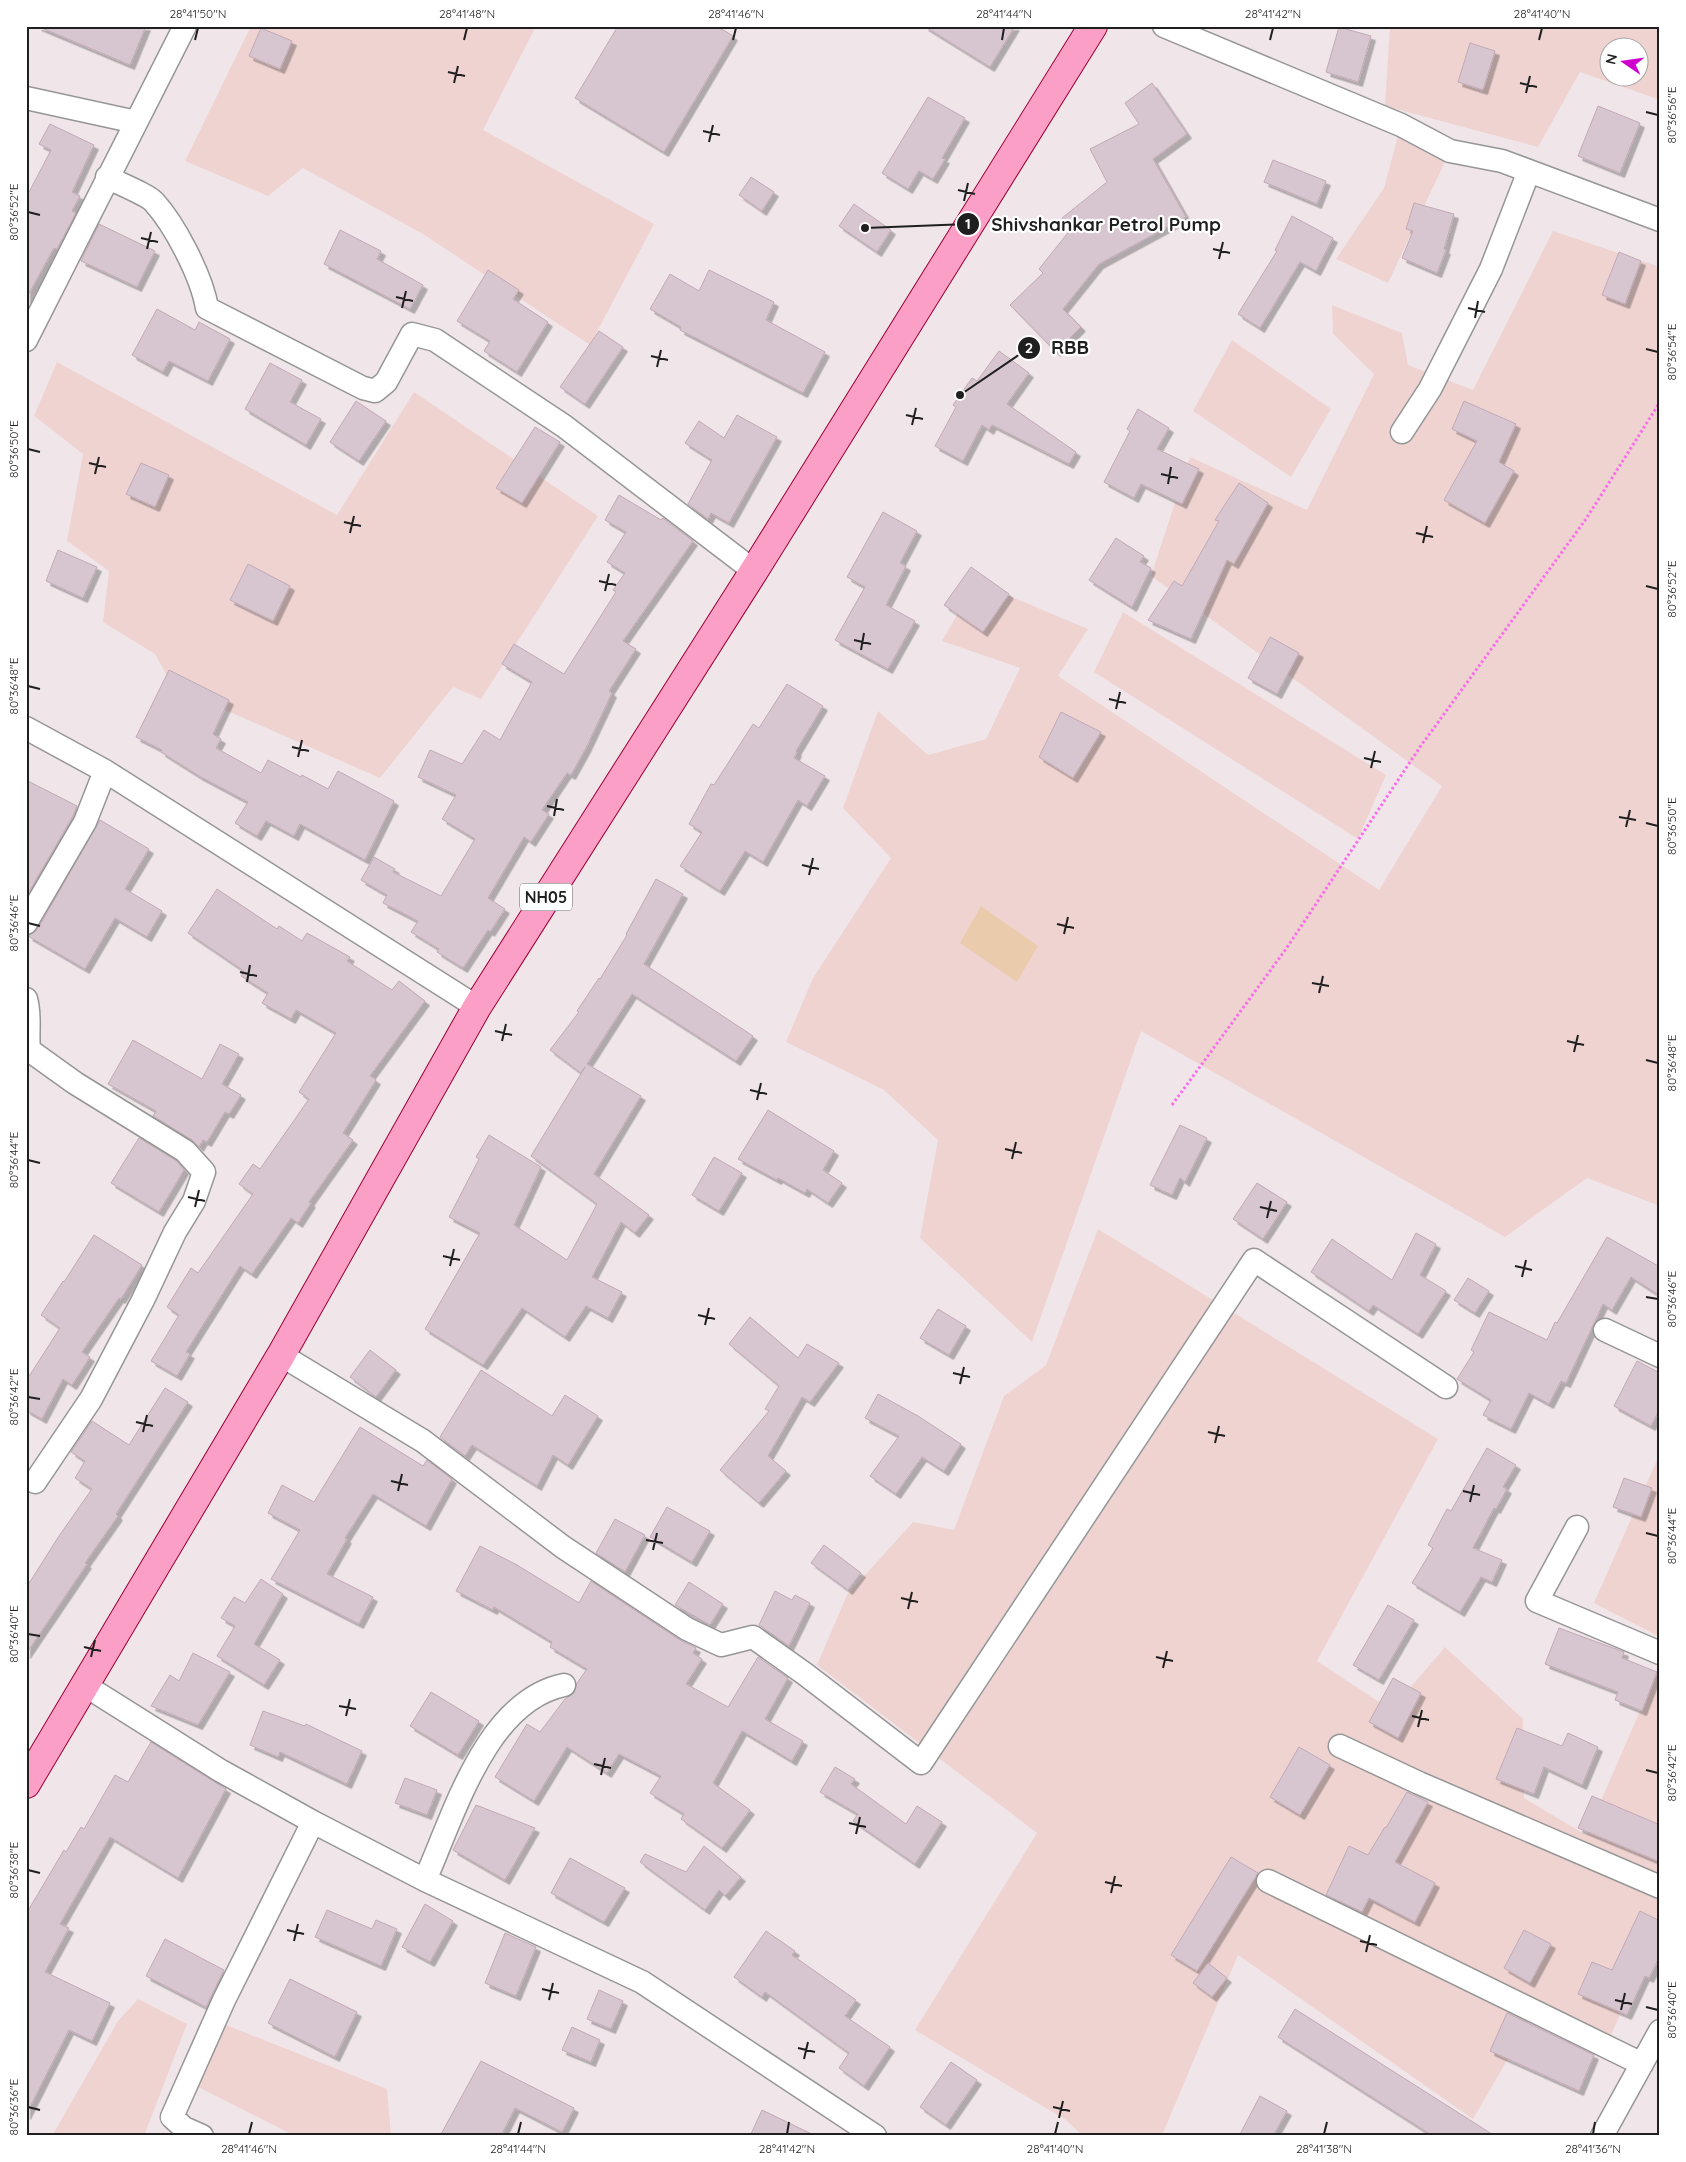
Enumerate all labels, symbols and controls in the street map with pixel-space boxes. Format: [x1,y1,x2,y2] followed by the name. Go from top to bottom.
[169,6,227,21] text: 28°41'50"N
[439,6,495,21] text: 28°41'48"N
[708,6,764,21] text: 28°41'46"N
[976,6,1032,21] text: 28°41'44"N
[1245,6,1301,21] text: 28°41'42"N
[1514,6,1570,21] text: 28°41'40"N
[1598,38,1648,88] north arrow
[1601,52,1621,66] text: N
[1664,86,1679,144] text: 80°36'56"E
[6,183,21,241] text: 80°36'52"E
[956,207,1231,241] callout: Shivshankar Petrol Pump
[991,212,1221,236] text: Shivshankar Petrol Pump
[965,214,971,233] text: 1
[1664,323,1679,380] text: 80°36'54"E
[1016,331,1099,365] callout: RBB
[1051,335,1089,359] text: RBB
[1025,338,1033,357] text: 2
[6,420,21,478] text: 80°36'50"E
[1664,560,1679,618] text: 80°36'52"E
[6,657,21,714] text: 80°36'48"E
[1664,797,1679,855] text: 80°36'50"E
[520,884,572,910] road number: NH05
[6,894,21,951] text: 80°36'46"E
[1664,1034,1679,1091] text: 80°36'48"E
[6,1131,21,1188] text: 80°36'44"E
[1664,1270,1679,1327] text: 80°36'46"E
[6,1368,21,1426] text: 80°36'42"E
[1664,1507,1679,1564] text: 80°36'44"E
[6,1605,21,1663] text: 80°36'40"E
[1664,1744,1679,1802] text: 80°36'42"E
[6,1841,21,1898] text: 80°36'38"E
[1664,1981,1679,2039] text: 80°36'40"E
[6,2078,21,2135] text: 80°36'36"E
[221,2141,277,2156] text: 28°41'46"N
[490,2141,546,2156] text: 28°41'44"N
[759,2141,815,2156] text: 28°41'42"N
[1027,2141,1083,2156] text: 28°41'40"N
[1296,2141,1352,2156] text: 28°41'38"N
[1565,2141,1621,2156] text: 28°41'36"N

